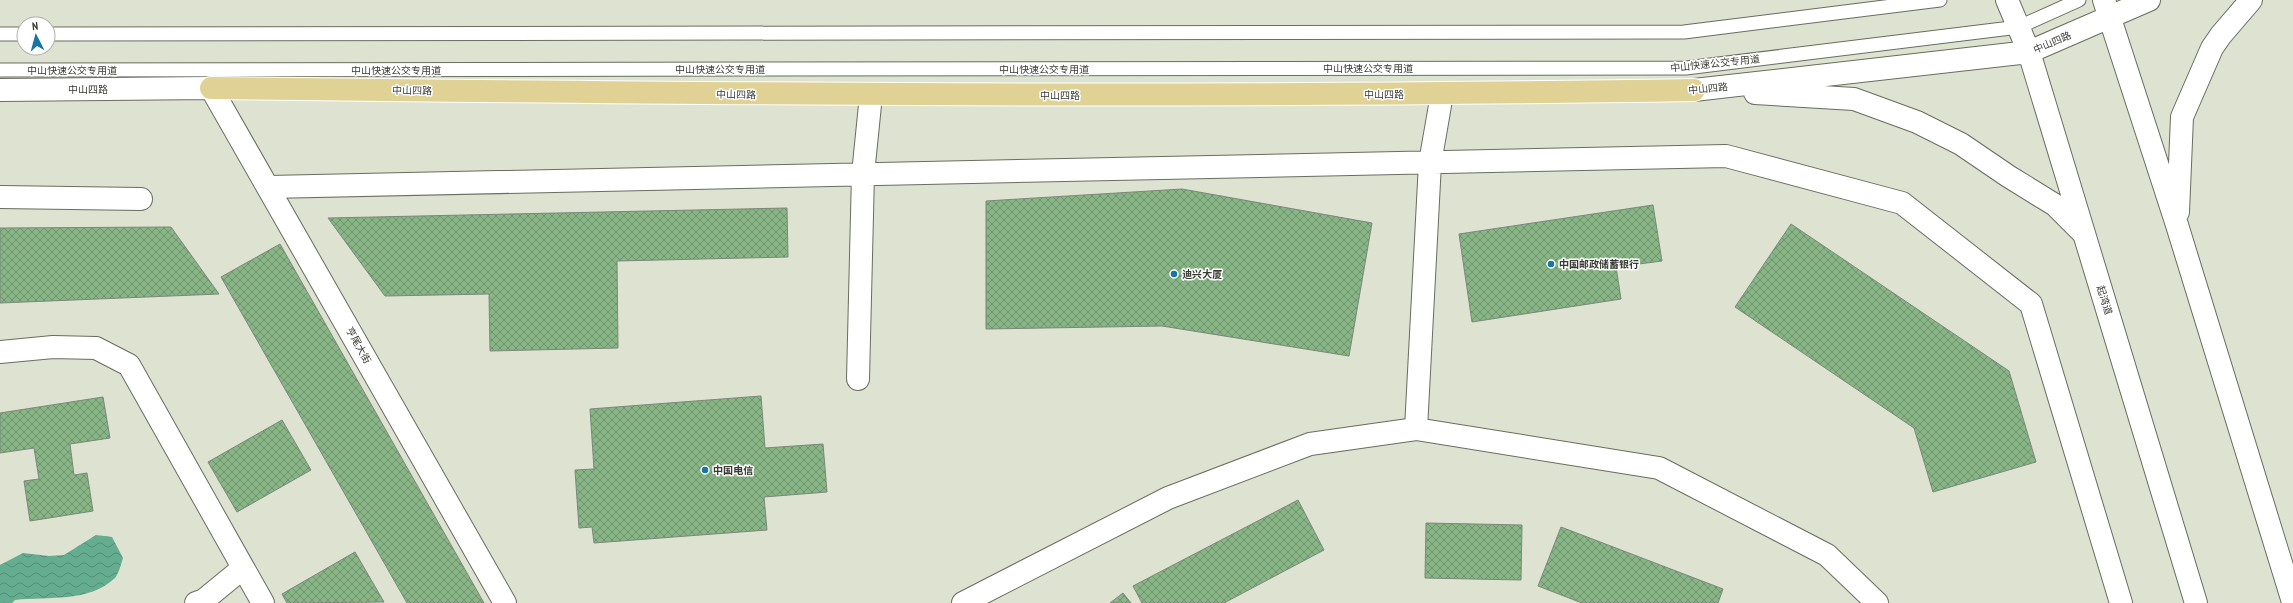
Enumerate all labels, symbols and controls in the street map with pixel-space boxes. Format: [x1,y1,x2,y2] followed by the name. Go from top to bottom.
[16,16,56,56] north arrow
[31,19,39,33] text: N
[2031,29,2073,56] street label: 中山四路
[1670,52,1760,75] street label: 中山快速公交专用道
[1323,62,1413,75] street label: 中山快速公交专用道
[675,63,765,76] street label: 中山快速公交专用道
[999,63,1089,76] street label: 中山快速公交专用道
[27,64,117,77] street label: 中山快速公交专用道
[351,64,441,77] street label: 中山快速公交专用道
[1688,80,1729,97] street label: 中山四路
[68,83,108,96] street label: 中山四路
[392,84,432,97] street label: 中山四路
[716,88,756,101] street label: 中山四路
[1364,88,1404,101] street label: 中山四路
[1040,89,1080,102] street label: 中山四路
[1559,258,1639,271] place label: 中国邮政储蓄银行
[1546,259,1556,269] marker: 中国邮政储蓄银行
[1182,268,1222,281] place label: 迪兴大厦
[1169,269,1179,279] marker: 迪兴大厦
[2094,284,2115,316] street label: 起湾道
[343,325,374,366] street label: 亨尾大街
[713,464,753,477] place label: 中国电信
[700,465,710,475] marker: 中国电信

